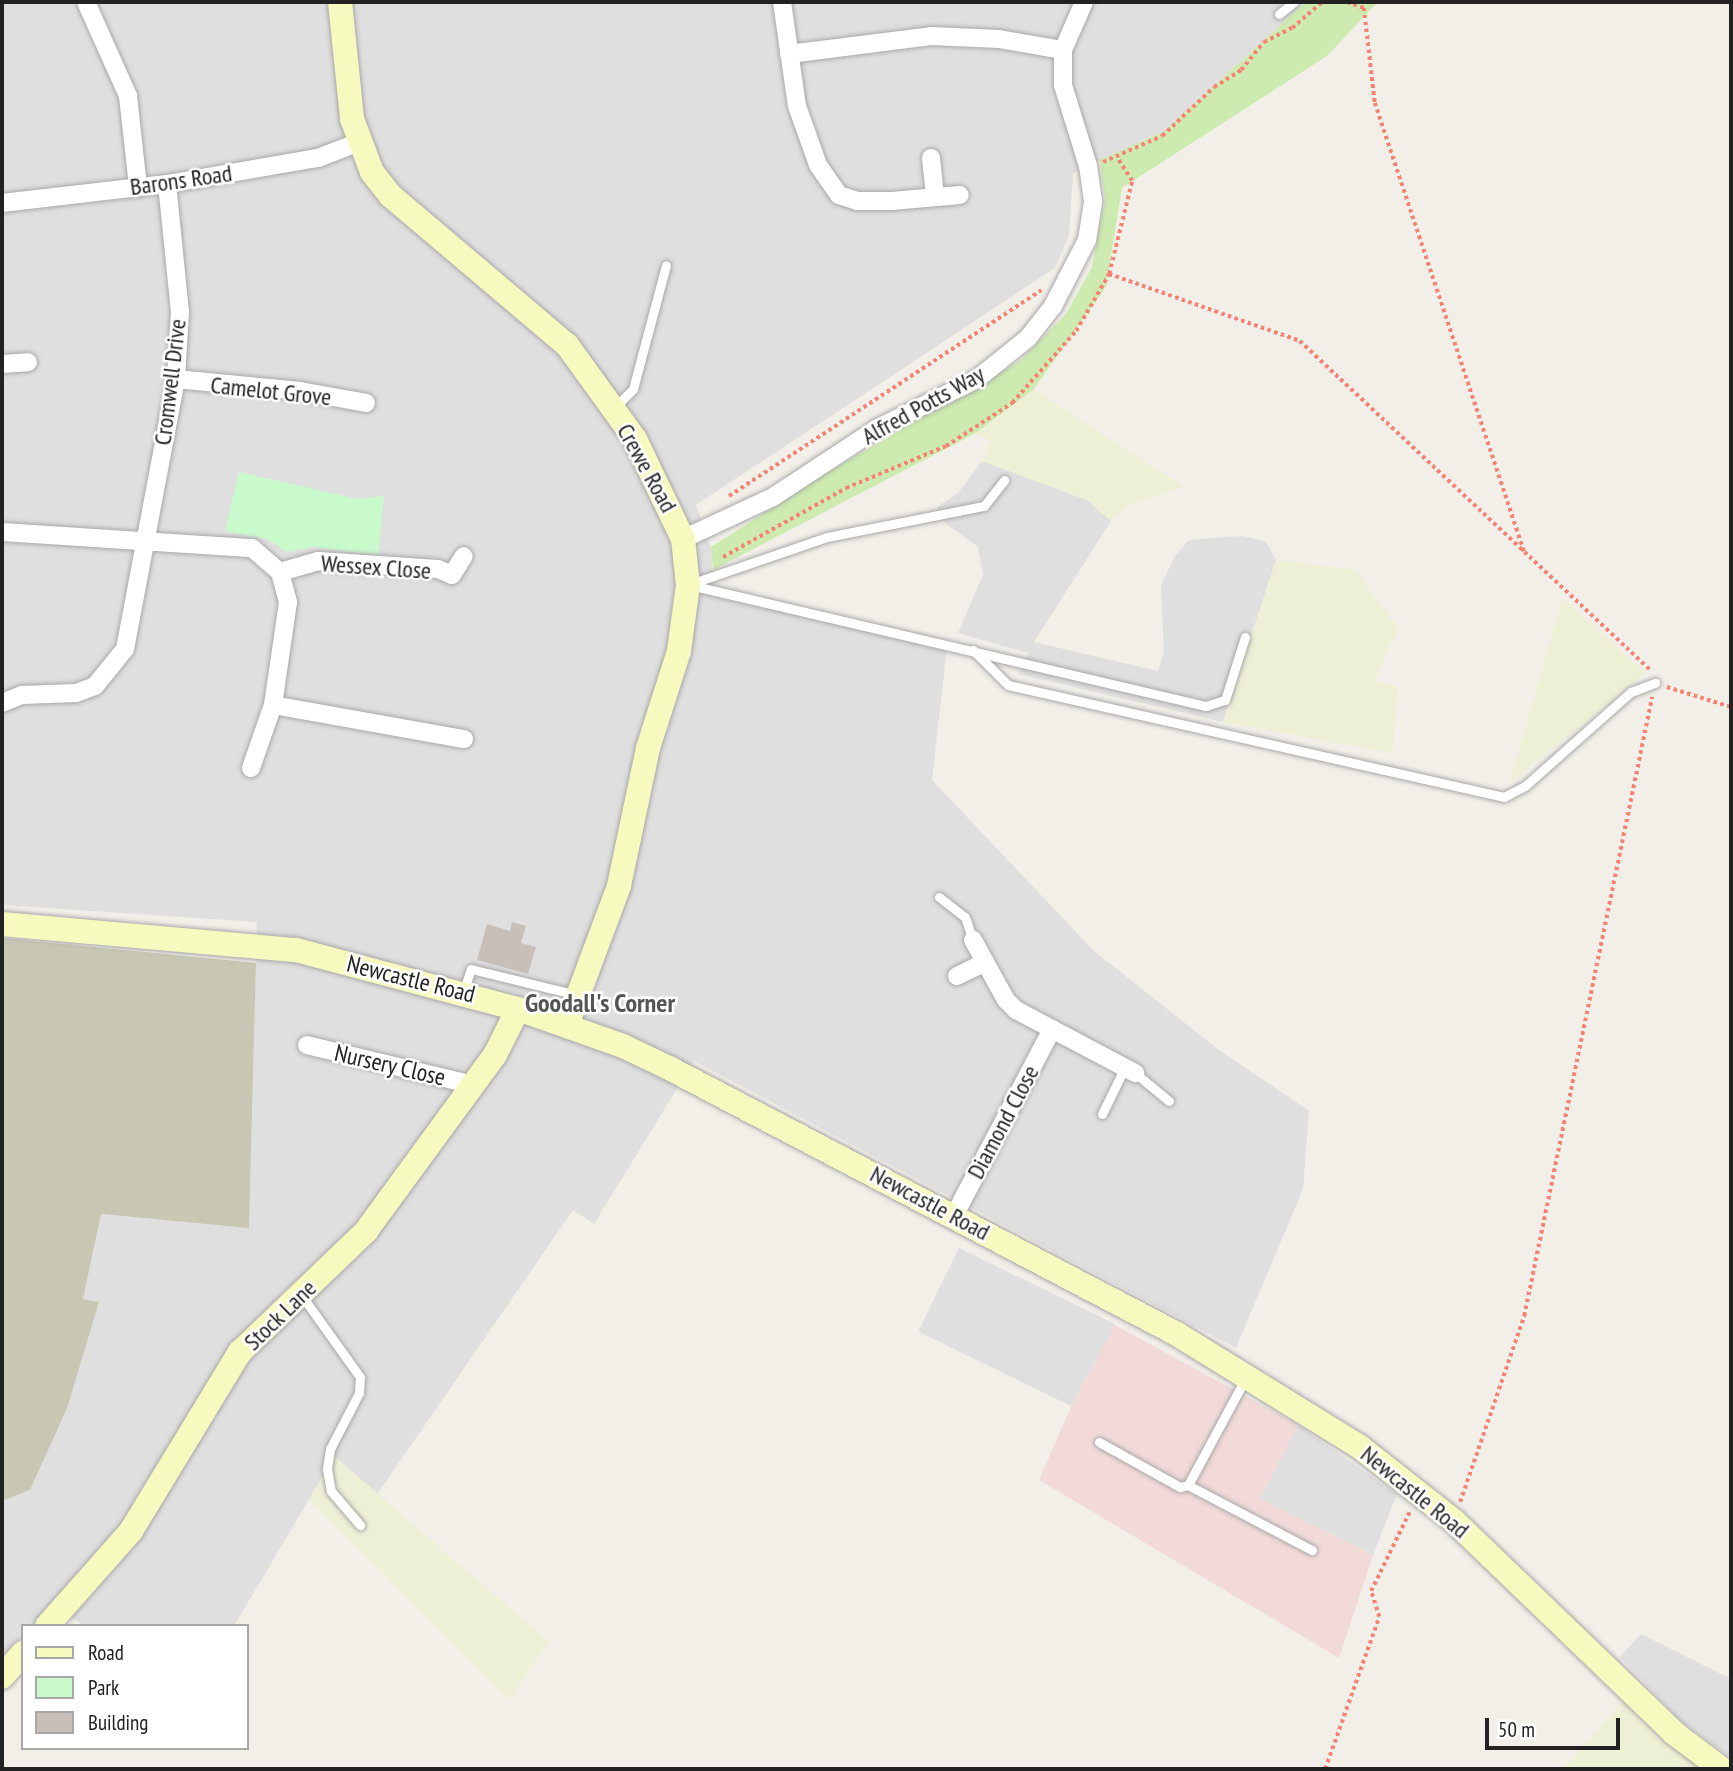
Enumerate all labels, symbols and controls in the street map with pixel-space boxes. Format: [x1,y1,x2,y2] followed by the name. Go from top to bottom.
[128,159,234,201] street label: Barons Road
[148,317,192,447] street label: Cromwell Drive
[857,359,989,451] street label: Alfred Potts Way
[209,370,333,412] street label: Camelot Grove
[611,419,683,517] street label: Crewe Road
[320,549,432,585] street label: Wessex Close
[344,949,478,1009] street label: Newcastle Road
[525,987,675,1019] district label: Goodall's Corner
[331,1038,449,1092] street label: Nursery Close
[961,1060,1045,1184] street label: Diamond Close
[865,1160,995,1246] street label: Newcastle Road
[238,1273,322,1357] street label: Stock Lane
[1355,1440,1475,1544] street label: Newcastle Road
[21,1624,248,1750] legend
[88,1639,124,1666] text: Road
[88,1674,119,1701] text: Park
[1488,1704,1623,1748] scale bar
[88,1709,148,1736] text: Building
[1498,1716,1535,1743] text: 50 m

